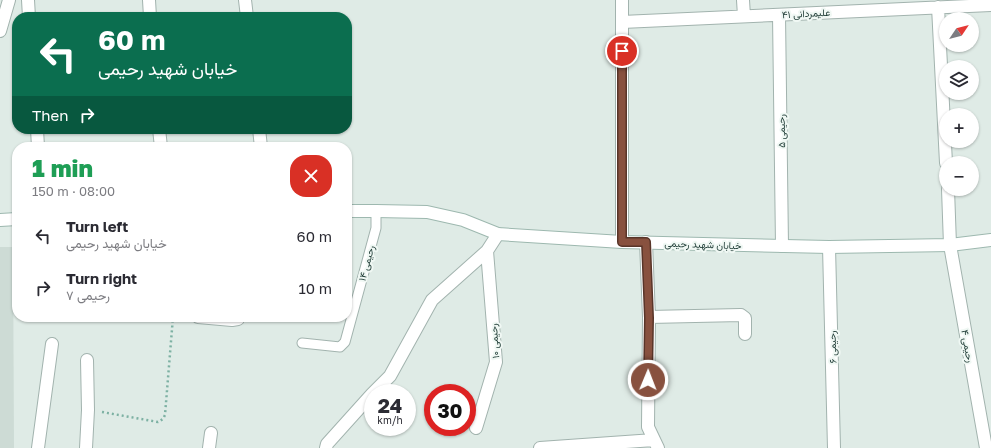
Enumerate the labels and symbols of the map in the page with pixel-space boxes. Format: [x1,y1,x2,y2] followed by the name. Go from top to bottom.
[782,6,831,21] street label: علیمردانی ۴۱
[939,12,979,52] north arrow
[605,34,639,68] pin
[775,114,788,148] street label: رحیمی ۵
[664,237,742,252] street label: خیابان شهید رحیمی
[355,244,377,282] street label: رحیمی ۱۴
[487,323,502,359] street label: رحیمی ۱۰
[958,328,977,364] street label: رحیمی ۴
[825,330,840,364] street label: رحیمی ۶
[627,359,669,401] position arrow
[424,384,476,436] speed limit sign: 30

